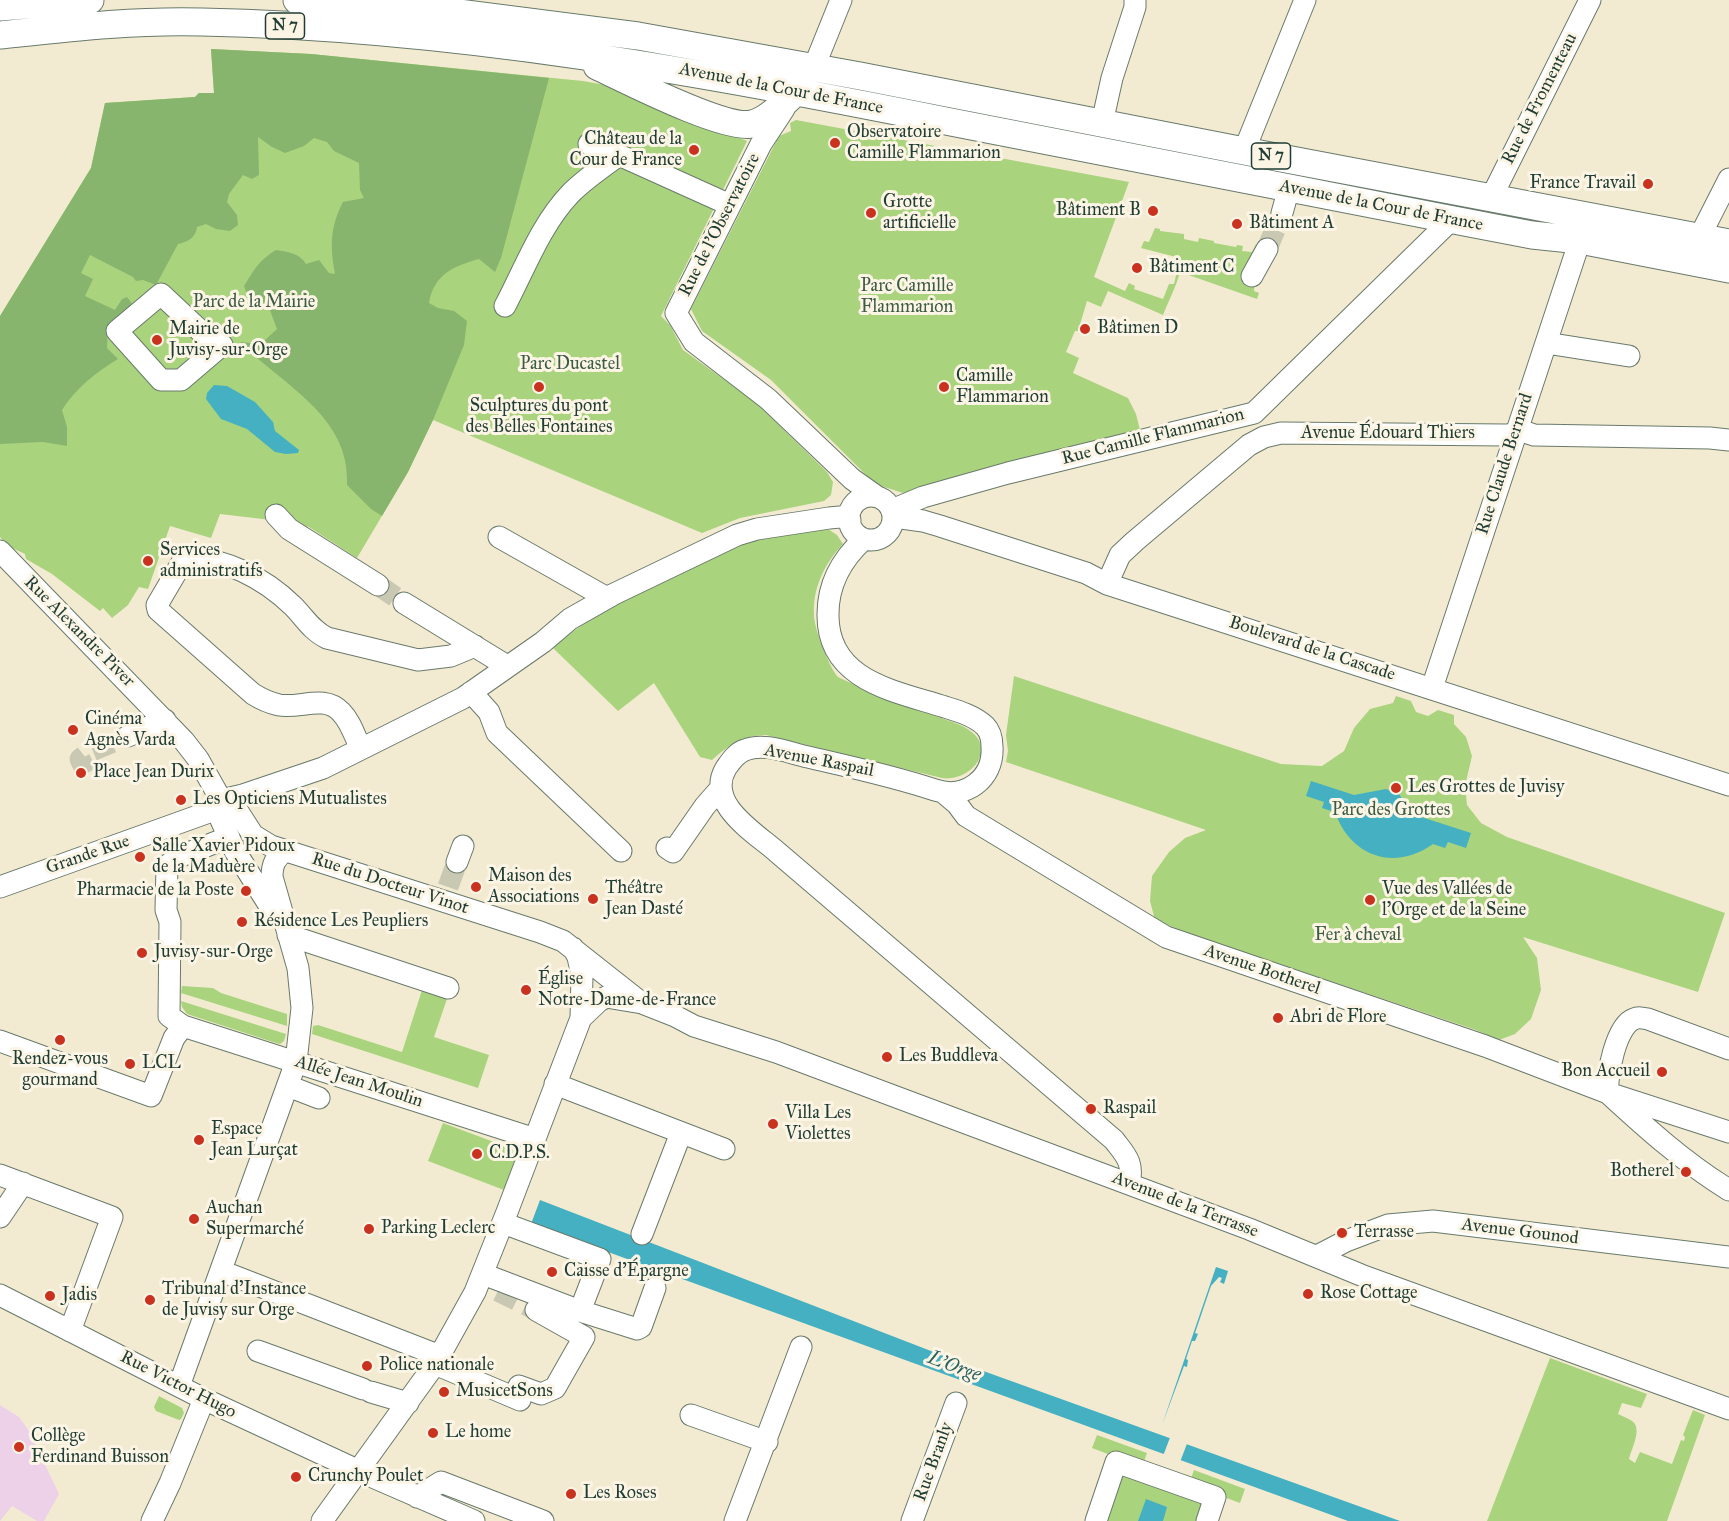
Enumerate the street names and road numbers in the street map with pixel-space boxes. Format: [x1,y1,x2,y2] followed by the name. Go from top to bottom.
[266,13,304,39] road number: N 7
[1498,30,1582,168] street label: Rue de Fromenteau
[677,59,885,119] street label: Avenue de la Cour de France
[1252,143,1290,169] road number: N 7
[675,150,765,300] street label: Rue de l'Observatoire
[1277,176,1485,236] street label: Avenue de la Cour de France
[1472,391,1538,537] street label: Rue Claude Bernard
[1060,404,1246,470] street label: Rue Camille Flammarion
[1301,423,1475,445] street label: Avenue Édouard Thiers
[19,572,139,692] street label: Rue Alexandre Piver
[1226,612,1398,686] street label: Boulevard de la Cascade
[762,740,876,782] street label: Avenue Raspail
[43,831,133,879] street label: Grande Rue
[309,848,471,920] street label: Rue du Docteur Vinot
[1201,940,1323,1000] street label: Avenue Botherel
[292,1051,426,1113] street label: Allée Jean Moulin
[1109,1167,1261,1243] street label: Avenue de la Terrasse
[1460,1214,1580,1250] street label: Avenue Gounod
[116,1347,240,1423] street label: Rue Victor Hugo
[910,1420,958,1504] street label: Rue Branly

